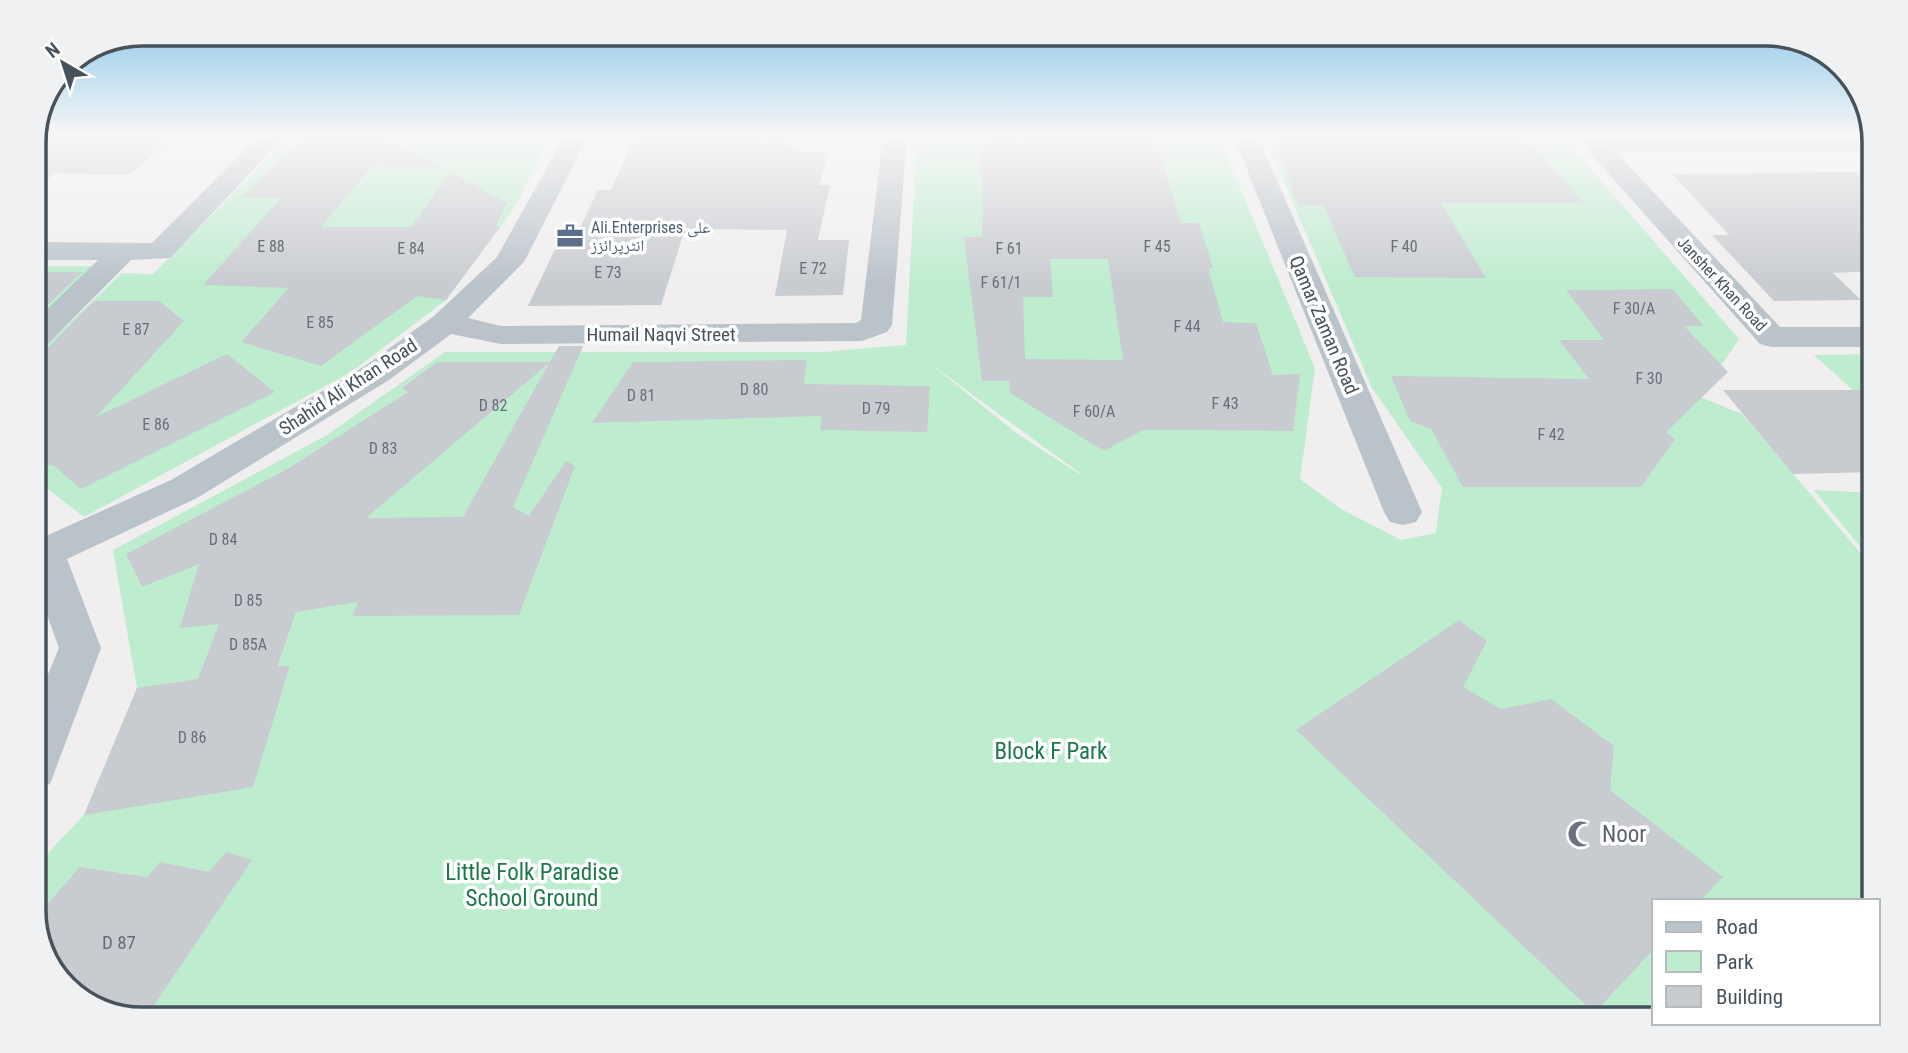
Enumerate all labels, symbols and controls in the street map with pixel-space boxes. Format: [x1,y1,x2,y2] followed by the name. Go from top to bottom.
[28,28,98,98] north arrow
[41,38,64,63] text: N
[590,218,710,255] place label: Ali.Enterprises.علی انٹرپرائزز
[555,221,585,251] office icon: Ali.Enterprises.علی انٹرپرائزز
[1673,233,1771,335] street label: Jansher Khan Road
[257,237,285,256] house number: E 88
[1143,237,1171,256] house number: F 45
[1390,237,1418,256] house number: F 40
[397,239,425,258] house number: E 84
[995,239,1023,258] house number: F 61
[1284,252,1364,398] street label: Qamar Zaman Road
[799,259,827,278] house number: E 72
[594,263,622,282] house number: E 73
[981,273,1022,292] house number: F 61/1
[1613,299,1655,318] house number: F 30/A
[306,313,334,332] house number: E 85
[1173,317,1201,336] house number: F 44
[122,320,150,339] house number: E 87
[586,323,736,346] street label: Humail Naqvi Street
[275,334,421,440] street label: Shahid Ali Khan Road
[1635,369,1663,388] house number: F 30
[740,380,768,399] house number: D 80
[627,386,655,405] house number: D 81
[1211,394,1239,413] house number: F 43
[479,396,507,415] house number: D 82
[862,399,890,418] house number: D 79
[1073,402,1115,421] house number: F 60/A
[142,415,170,434] house number: E 86
[1537,425,1565,444] house number: F 42
[369,439,397,458] house number: D 83
[209,530,237,549] house number: D 84
[234,591,262,610] house number: D 85
[229,635,267,654] house number: D 85A
[178,728,206,747] house number: D 86
[994,738,1108,765] park label: Block F Park
[1566,819,1596,849] mosque icon: Noor
[1602,821,1646,848] place label: Noor
[445,859,619,912] park label: Little Folk Paradise School Ground
[1652,899,1880,1025] legend
[1716,915,1758,939] text: Road
[102,931,136,954] house number: D 87
[1716,950,1754,974] text: Park
[1716,985,1783,1009] text: Building

